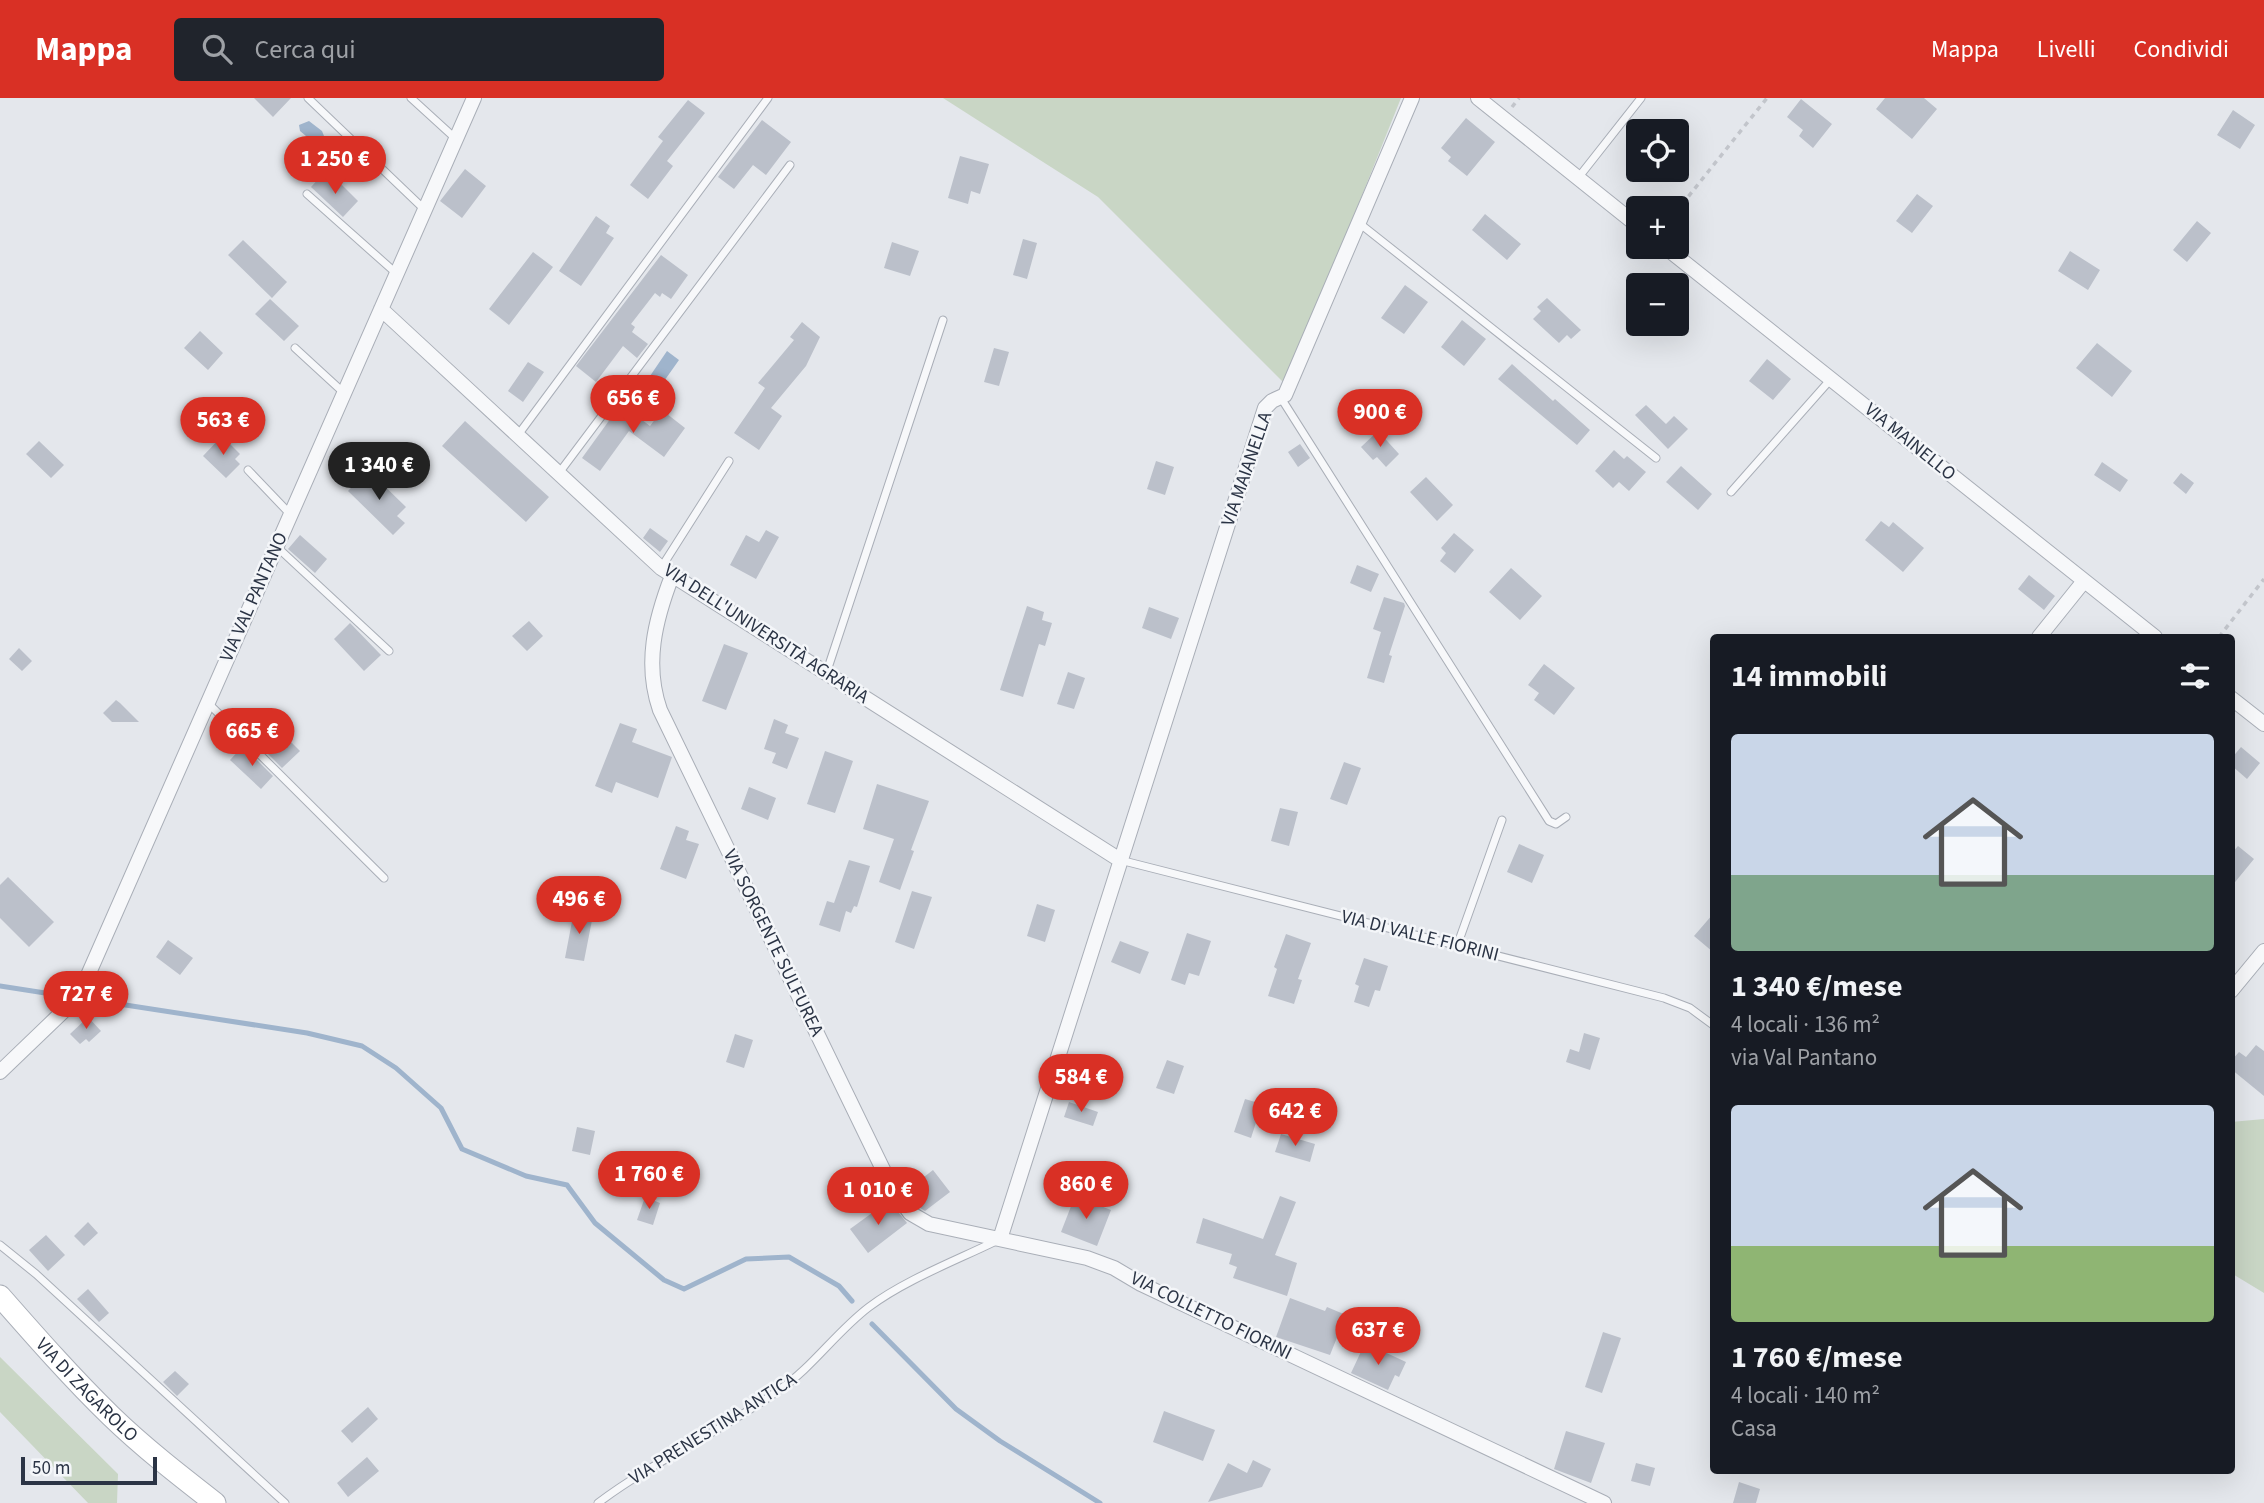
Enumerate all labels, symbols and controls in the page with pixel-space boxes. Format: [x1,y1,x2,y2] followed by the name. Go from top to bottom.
[174,18,664,81] search box
[35,26,132,73] text: Mappa
[198,30,236,68] icon: search
[254,31,356,68] text: Cerca qui
[1931,32,1999,67] text: Mappa
[2037,32,2096,67] text: Livelli
[2134,32,2229,67] text: Condividi
[1626,119,1689,336] map controls
[1626,119,1689,182] button: locate
[270,136,400,196] pin: 1 250 €
[300,142,370,175] text: 1 250 €
[1626,196,1689,259] button: +
[1626,273,1689,336] button: −
[584,376,682,435] pin: 656 €
[606,381,660,414] text: 656 €
[1331,390,1429,449] pin: 900 €
[1353,395,1407,428] text: 900 €
[1858,397,1962,487] street label: VIA MAINELLO
[174,398,272,457] pin: 563 €
[196,403,250,436] text: 563 €
[1215,407,1279,530] street label: VIA MAIANELLA
[314,442,444,502] pin: 1 340 €
[344,448,414,481] text: 1 340 €
[213,528,295,666] street label: VIA VAL PANTANO
[658,557,874,711] street label: VIA DELL'UNIVERSITÀ AGRARIA
[1731,655,1887,698] text: 14 immobili
[2176,657,2214,695] icon: filters
[203,708,301,768] pin: 665 €
[225,714,279,747] text: 665 €
[1910,779,2036,905] icon: home
[716,845,830,1042] street label: VIA SORGENTE SULFUREA
[530,876,628,936] pin: 496 €
[552,882,606,915] text: 496 €
[1338,903,1502,969] street label: VIA DI VALLE FIORINI
[1731,965,1902,1008] text: 1 340 €/mese
[37,972,135,1031] pin: 727 €
[59,977,113,1010] text: 727 €
[1731,1008,1880,1041] text: 4 locali · 136 m²
[1731,1041,1877,1074] text: via Val Pantano
[1032,1054,1130,1114] pin: 584 €
[1054,1060,1108,1093] text: 584 €
[1246,1088,1344,1148] pin: 642 €
[1268,1094,1322,1127] text: 642 €
[1910,1150,2036,1276] icon: home
[584,1152,714,1211] pin: 1 760 €
[614,1157,684,1190] text: 1 760 €
[1037,1162,1135,1221] pin: 860 €
[1059,1167,1113,1200] text: 860 €
[813,1168,943,1227] pin: 1 010 €
[843,1173,913,1206] text: 1 010 €
[1126,1265,1296,1367] street label: VIA COLLETTO FIORINI
[1329,1308,1427,1367] pin: 637 €
[1351,1313,1405,1346] text: 637 €
[30,1332,144,1448] street label: VIA DI ZAGAROLO
[1731,1336,1902,1379] text: 1 760 €/mese
[624,1366,803,1492] street label: VIA PRENESTINA ANTICA
[1731,1379,1880,1412] text: 4 locali · 140 m²
[1731,1412,1777,1445] text: Casa
[21,1454,158,1486] scale bar
[32,1455,70,1482] text: 50 m

